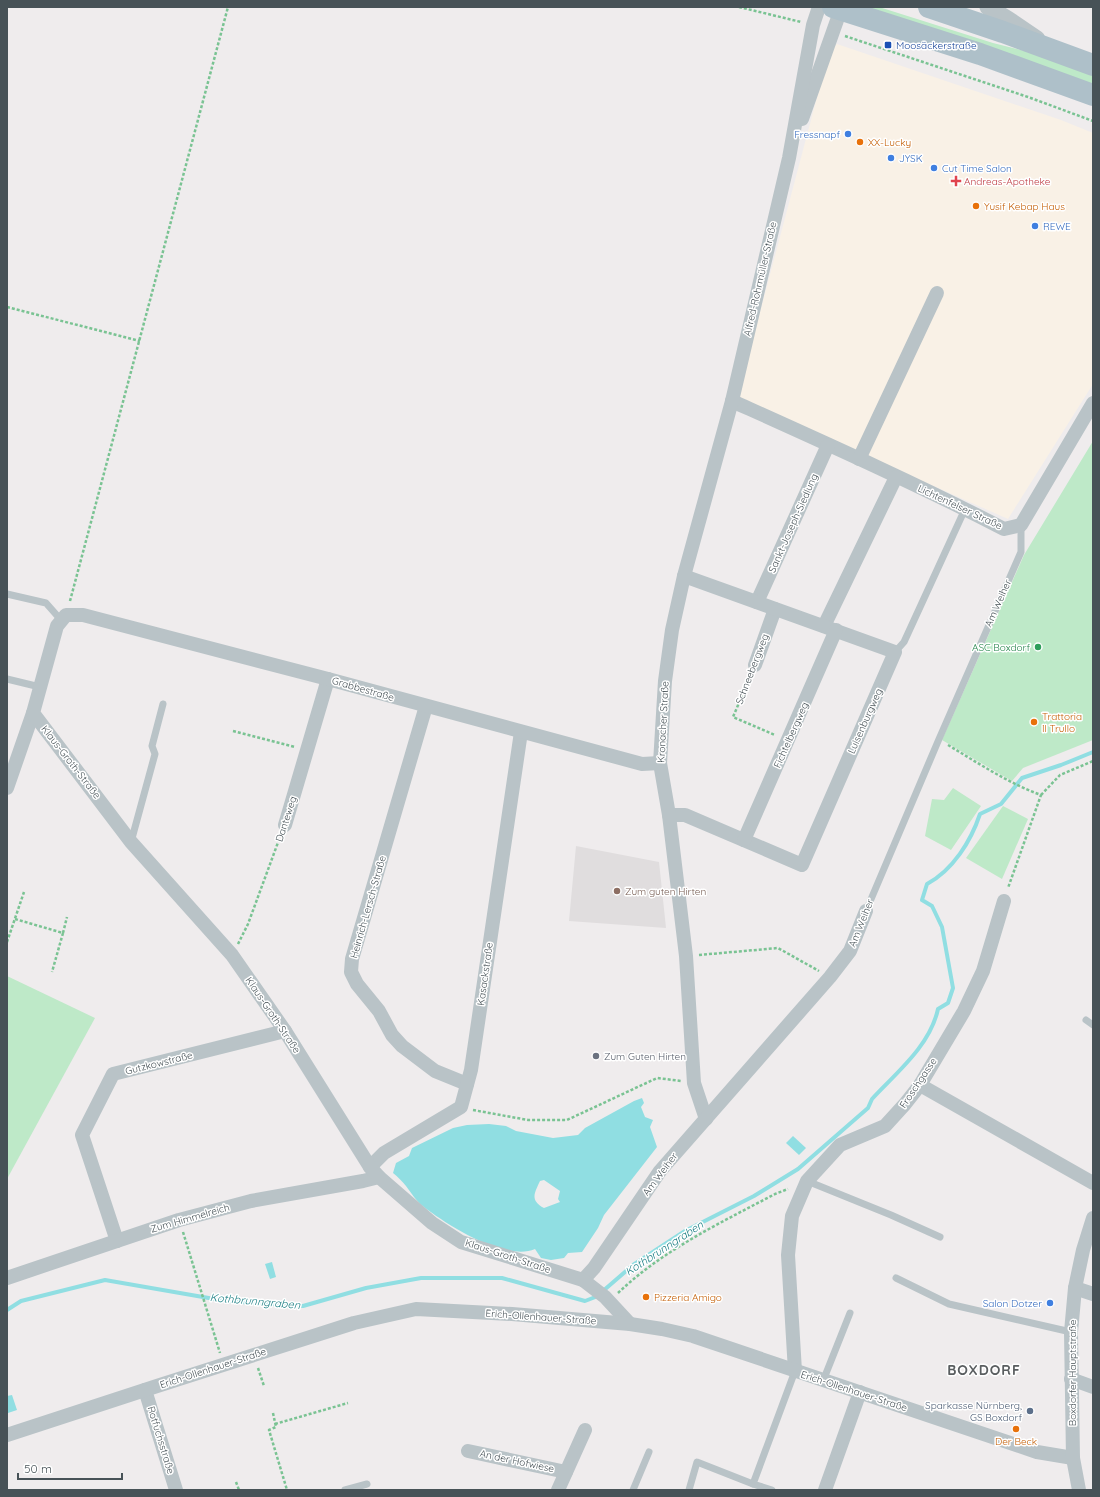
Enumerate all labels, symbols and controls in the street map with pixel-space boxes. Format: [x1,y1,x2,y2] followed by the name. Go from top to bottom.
[896,39,977,52] place label: Moosäckerstraße
[883,40,893,50] marker: Moosäckerstraße
[794,128,840,141] place label: Fressnapf
[843,129,853,139] marker: Fressnapf
[868,136,911,149] place label: XX-Lucky
[855,137,865,147] marker: XX-Lucky
[899,152,923,165] place label: JYSK
[886,153,896,163] marker: JYSK
[942,162,1012,175] place label: Cut Time Salon
[929,163,939,173] marker: Cut Time Salon
[964,175,1051,188] place label: Andreas-Apotheke
[951,176,961,186] marker: Andreas-Apotheke
[984,200,1065,213] place label: Yusif Kebap Haus
[971,201,981,211] marker: Yusif Kebap Haus
[740,220,780,337] street label: Alfred-Rohrmüller-Straße
[1043,220,1071,233] place label: REWE
[1030,221,1040,231] marker: REWE
[765,471,821,575] street label: Sankt-Joseph-Siedlung
[916,482,1005,532] street label: Lichtenfelser Straße
[982,577,1014,629] street label: Am Weiher
[733,632,771,706] street label: Schneebergweg
[972,641,1030,654] place label: ASC Boxdorf
[1033,642,1043,652] marker: ASC Boxdorf
[330,674,396,704] street label: Grabbestraße
[654,680,672,763] street label: Kronacher Straße
[845,686,885,756] street label: Luisenburgweg
[771,700,811,770] street label: Fichtelbergweg
[1042,710,1082,735] place label: Trattoria Il Trullo
[1029,717,1039,727] marker: Trattoria Il Trullo
[38,723,104,801] street label: Klaus-Groth-Straße
[272,794,300,844] street label: Danteweg
[347,854,389,960] street label: Heinrich-Lersch-Straße
[625,885,706,898] place label: Zum guten Hirten
[612,886,622,896] marker: Zum guten Hirten
[845,897,877,949] street label: Am Weiher
[474,941,496,1006] street label: Kasackstraße
[243,974,304,1056] street label: Klaus-Groth-Straße
[124,1048,194,1078] street label: Gutzkowstraße
[604,1050,686,1063] place label: Zum Guten Hirten
[591,1051,601,1061] marker: Zum Guten Hirten
[896,1055,940,1111] street label: Froschgasse
[640,1150,681,1198] street label: Am Weiher
[149,1200,231,1236] street label: Zum Himmelreich
[622,1217,706,1279] water label: Kothbrunngraben
[463,1236,553,1276] street label: Klaus-Groth-Straße
[209,1290,301,1312] water label: Kothbrunngraben
[654,1291,722,1304] place label: Pizzeria Amigo
[641,1292,651,1302] marker: Pizzeria Amigo
[983,1297,1042,1310] place label: Salon Dotzer
[1045,1298,1055,1308] marker: Salon Dotzer
[485,1307,597,1327] street label: Erich-Ollenhauer-Straße
[1066,1319,1079,1426] street label: Boxdorfer Hauptstraße
[158,1345,268,1391] street label: Erich-Ollenhauer-Straße
[947,1361,1021,1379] district label: BOXDORF
[799,1368,909,1414] street label: Erich-Ollenhauer-Straße
[925,1399,1022,1424] place label: Sparkasse Nürnberg, GS Boxdorf
[145,1405,178,1476] street label: Rotfuchsstraße
[1025,1406,1035,1416] marker: Sparkasse Nürnberg, GS Boxdorf
[1011,1424,1021,1434] marker: Der Beck
[995,1435,1037,1448] place label: Der Beck
[479,1447,556,1475] street label: An der Hofwiese
[18,1455,122,1481] scale bar
[24,1461,52,1476] text: 50 m

